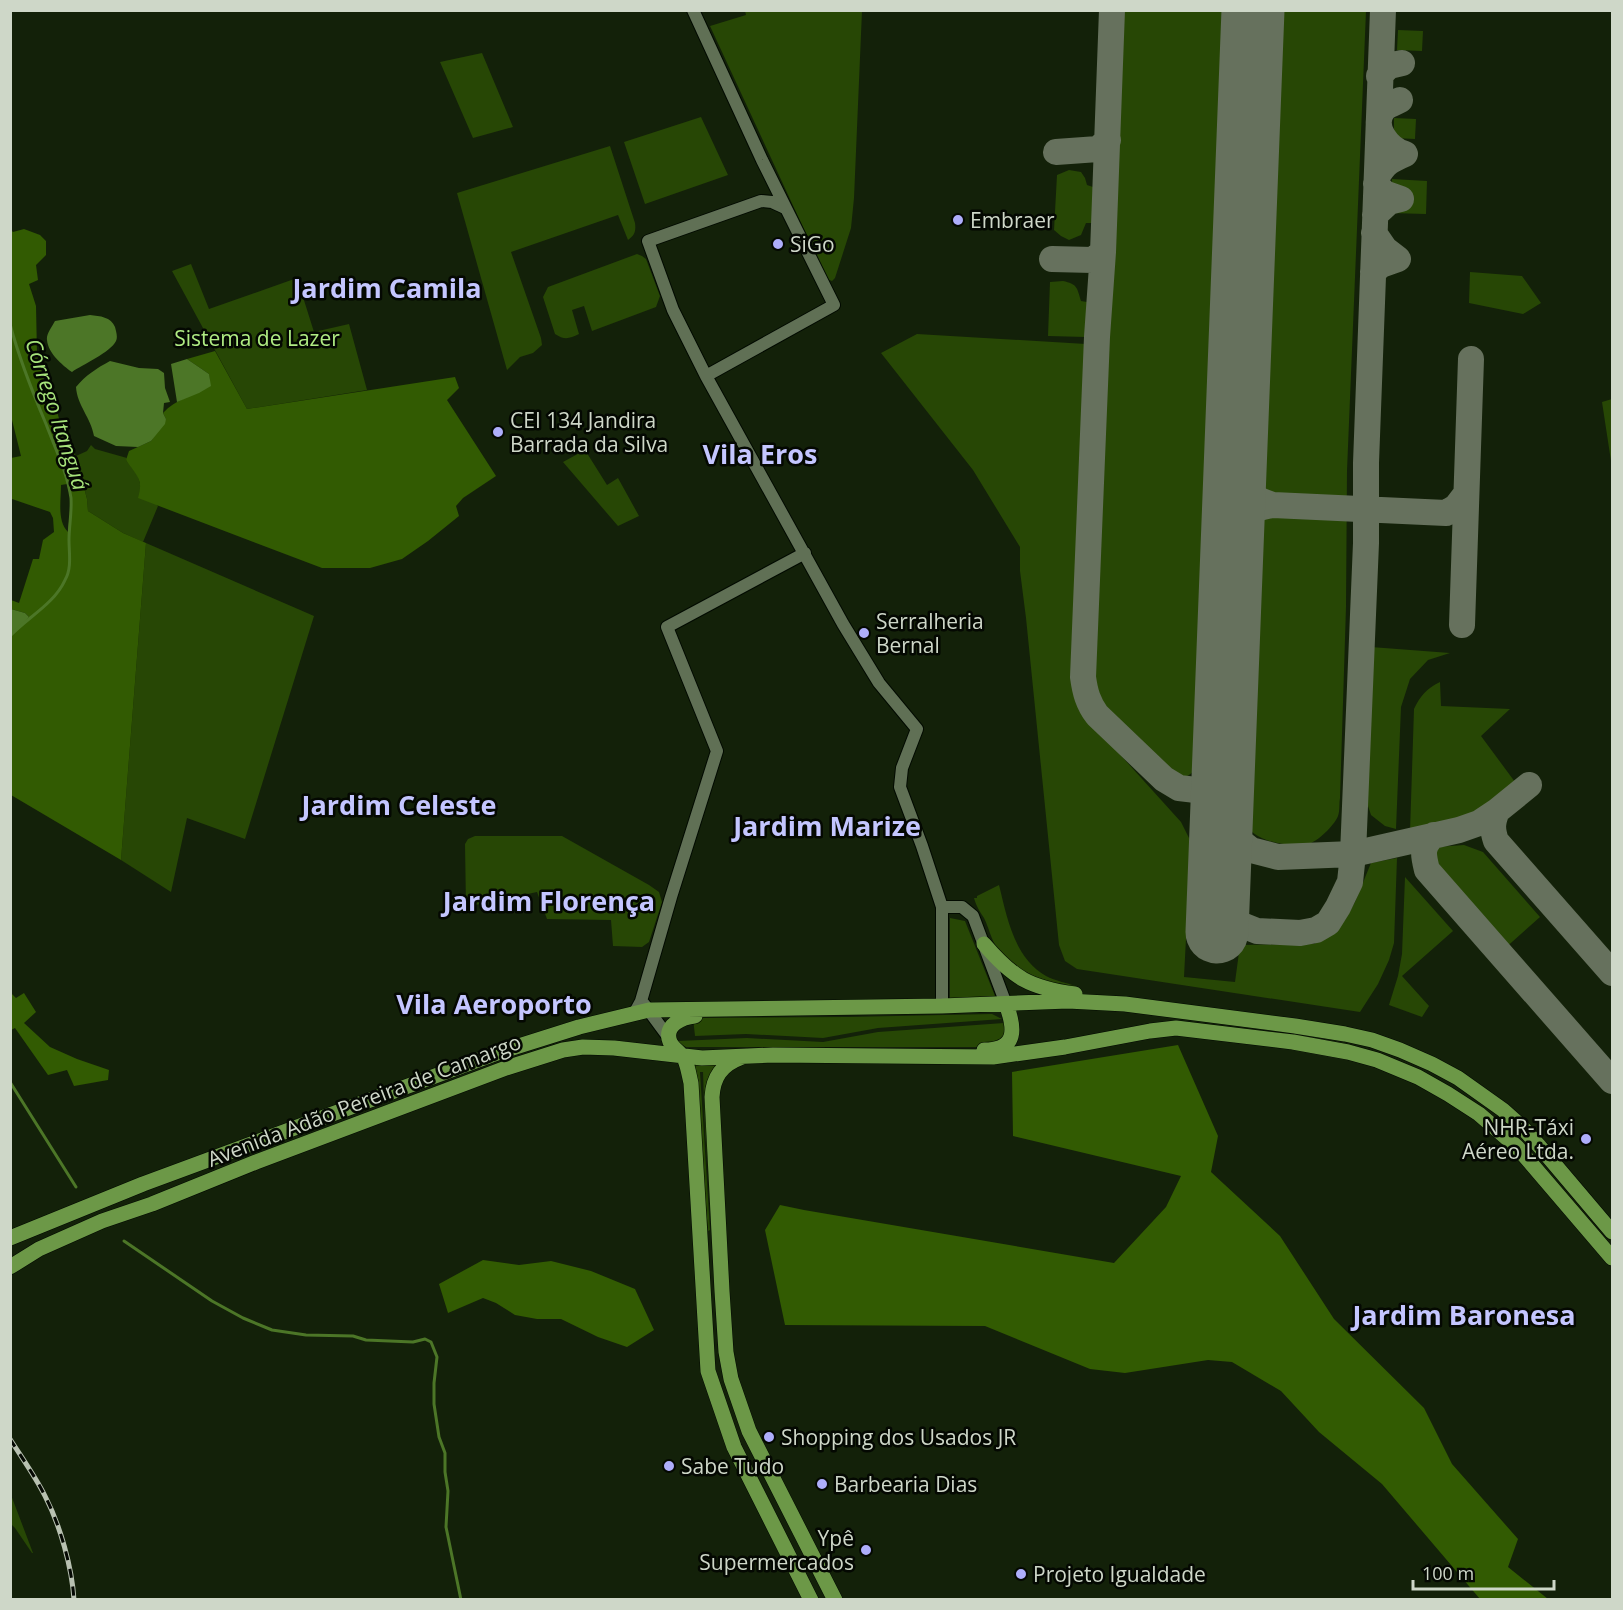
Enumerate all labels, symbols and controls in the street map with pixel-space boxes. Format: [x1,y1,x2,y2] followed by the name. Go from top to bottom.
[970,206,1055,234] place label: Embraer
[951,213,965,227] marker: Embraer
[790,230,835,258] place label: SiGo
[771,237,785,251] marker: SiGo
[290,269,482,306] district label: Jardim Camila
[174,324,340,352] park label: Sistema de Lazer
[19,334,97,494] water label: Córrego Itanguá
[510,406,668,458] place label: CEI 134 Jandira Barrada da Silva
[491,425,505,439] marker: CEI 134 Jandira Barrada da Silva
[703,435,817,472] district label: Vila Eros
[876,607,984,659] place label: Serralheria Bernal
[857,626,871,640] marker: Serralheria Bernal
[300,786,496,823] district label: Jardim Celeste
[731,807,921,844] district label: Jardim Marize
[441,882,655,919] district label: Jardim Florença
[396,985,592,1022] district label: Vila Aeroporto
[203,1027,525,1173] street label: Avenida Adão Pereira de Camargo
[1462,1113,1574,1165] place label: NHR-Táxi Aéreo Ltda.
[1579,1132,1593,1146] marker: NHR-Táxi Aéreo Ltda.
[1350,1296,1576,1333] district label: Jardim Baronesa
[781,1423,1016,1451] place label: Shopping dos Usados JR
[762,1430,776,1444] marker: Shopping dos Usados JR
[681,1452,784,1480] place label: Sabe Tudo
[662,1459,676,1473] marker: Sabe Tudo
[834,1470,977,1498] place label: Barbearia Dias
[815,1477,829,1491] marker: Barbearia Dias
[699,1524,854,1576] place label: Ypê Supermercados
[859,1543,873,1557] marker: Ypê Supermercados
[1413,1553,1554,1591] scale bar
[1033,1560,1206,1588] place label: Projeto Igualdade
[1422,1561,1474,1585] text: 100 m
[1014,1567,1028,1581] marker: Projeto Igualdade

